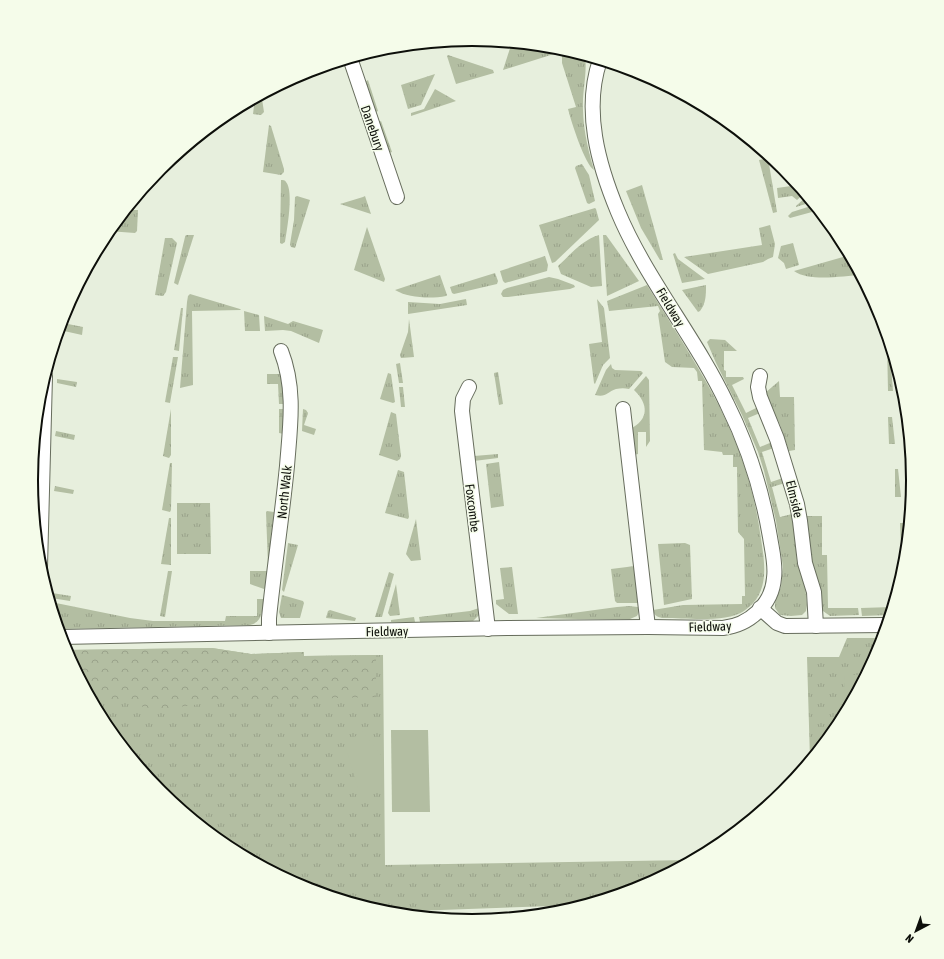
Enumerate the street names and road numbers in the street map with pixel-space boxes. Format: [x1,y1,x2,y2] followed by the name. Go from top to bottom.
[358,103,388,154] street label: Danebury
[653,285,688,330] street label: Fieldway
[274,464,295,519] street label: North Walk
[783,479,806,519] street label: Elmside
[462,483,483,533] street label: Foxcombe
[688,618,732,635] street label: Fieldway
[366,624,409,639] street label: Fieldway

